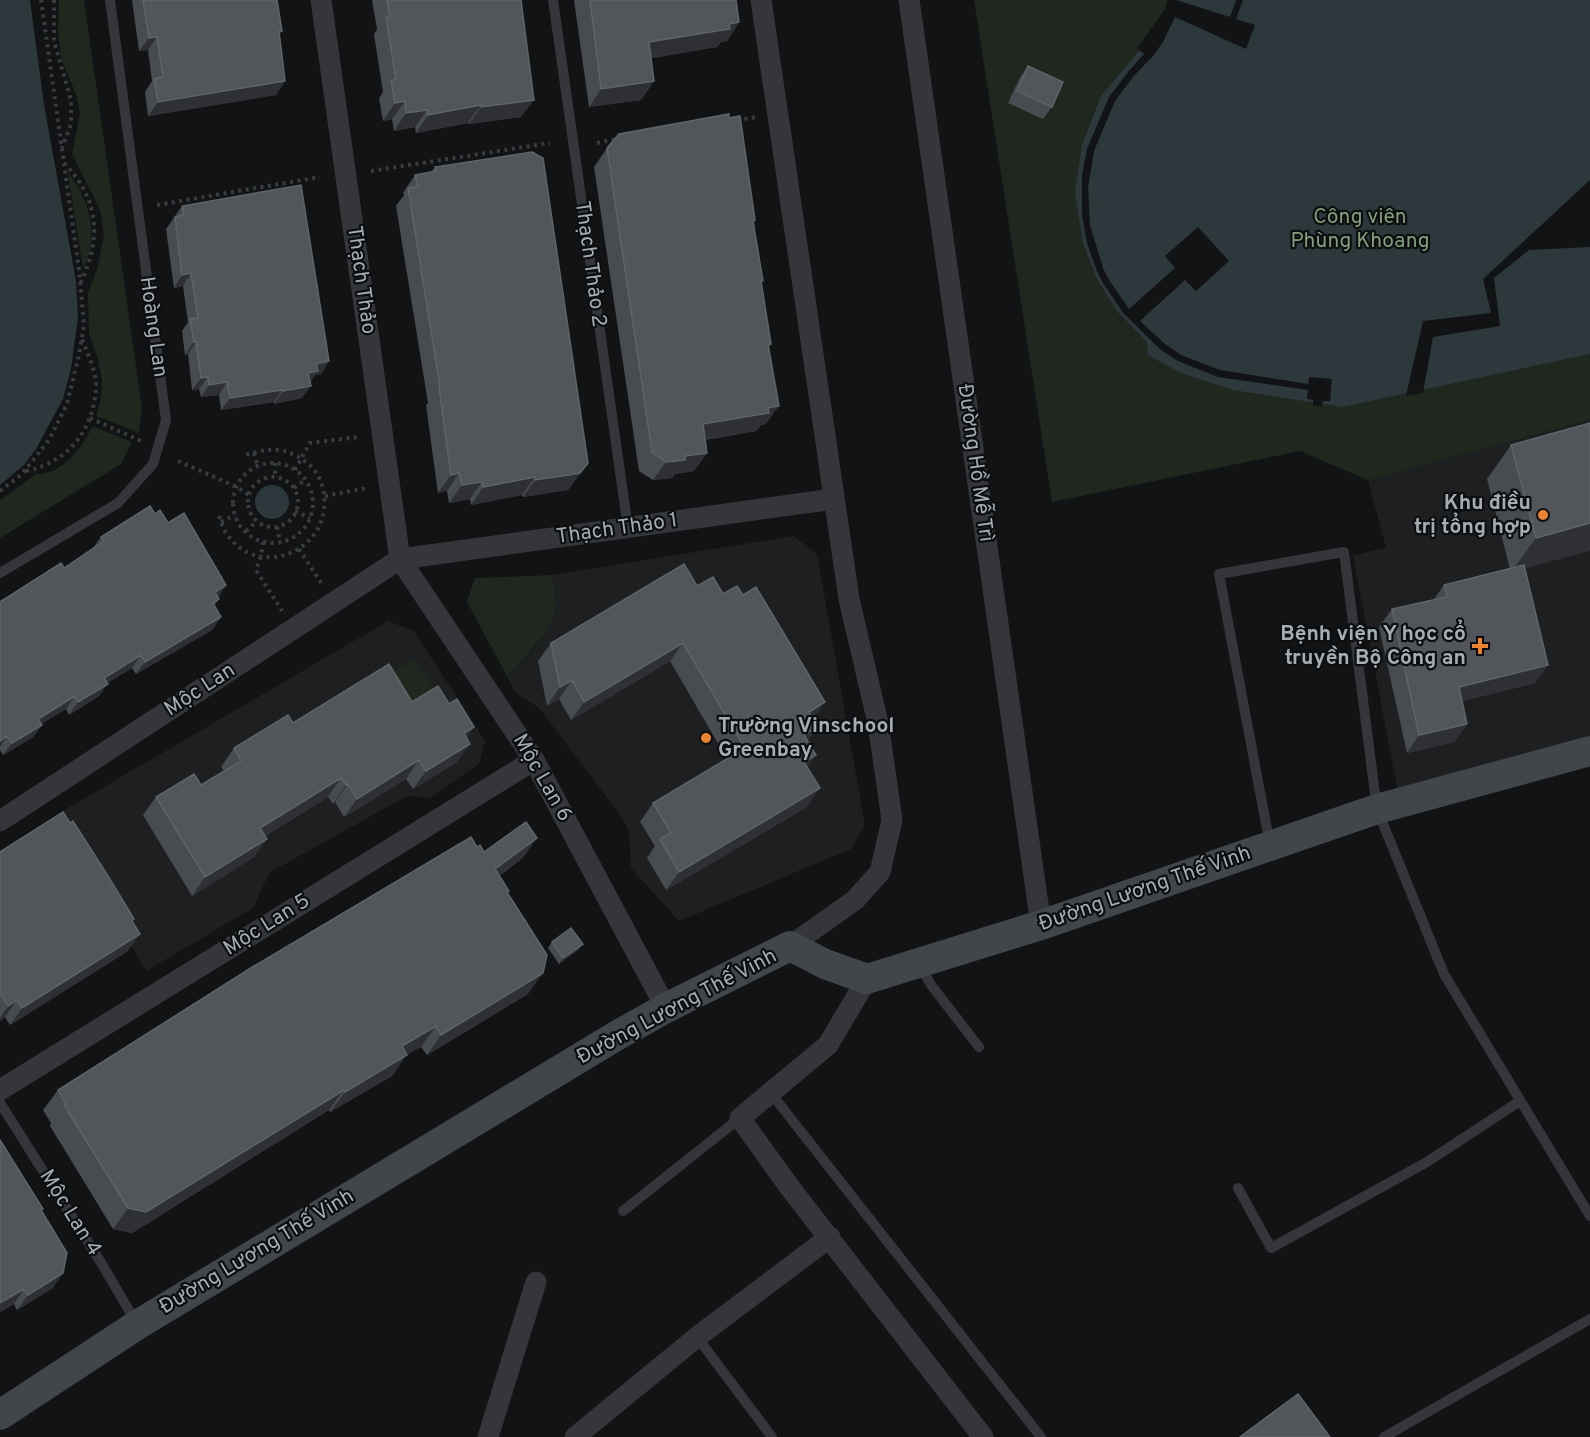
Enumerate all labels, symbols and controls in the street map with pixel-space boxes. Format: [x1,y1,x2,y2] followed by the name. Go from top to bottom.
[568,199,612,329] street label: Thạch Thảo 2
[1290,204,1430,255] park label: Công viên Phùng Khoang
[340,224,382,336] street label: Thạch Thảo
[133,275,173,379] street label: Hoàng Lan
[951,382,1000,544] street label: Đường Hồ Mễ Trì
[1414,490,1531,541] place label: Khu điều trị tổng hợp
[555,507,679,551] street label: Thạch Thảo 1
[1536,508,1550,522] marker: Khu điều trị tổng hợp
[1280,619,1466,672] place label: Bệnh viện Y học cổ truyền Bộ Công an
[1471,637,1489,655] marker: Bệnh viện Y học cổ truyền Bộ Công an
[159,657,241,723] street label: Mộc Lan
[718,713,894,764] place label: Trường Vinschool Greenbay
[506,729,578,827] street label: Mộc Lan 6
[699,731,713,745] marker: Trường Vinschool Greenbay
[1035,840,1255,938] street label: Đường Lương Thế Vinh
[219,888,315,962] street label: Mộc Lan 5
[572,943,782,1071] street label: Đường Lương Thế Vinh
[33,1165,107,1261] street label: Mộc Lan 4
[155,1183,359,1321] street label: Đường Lương Thế Vinh

